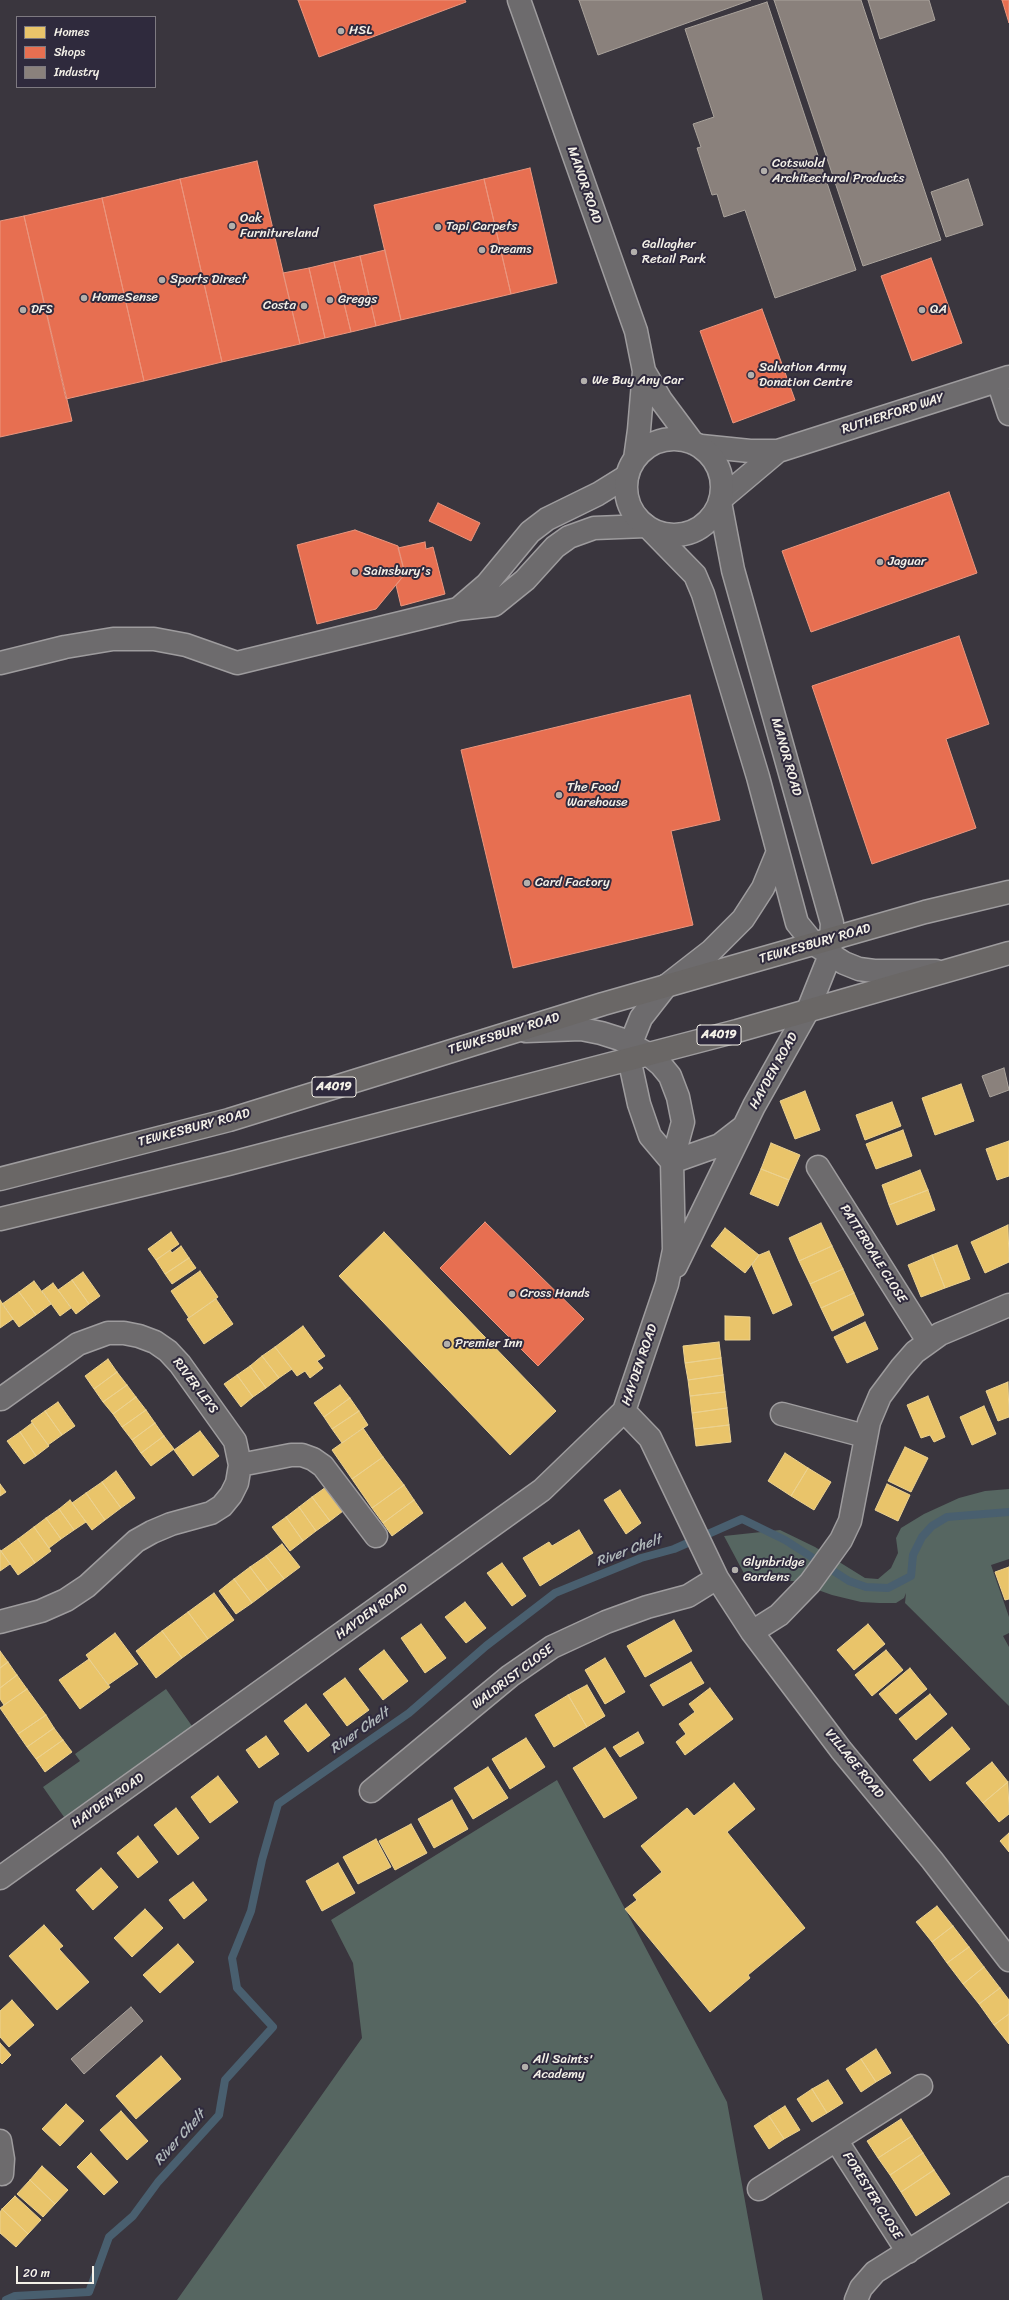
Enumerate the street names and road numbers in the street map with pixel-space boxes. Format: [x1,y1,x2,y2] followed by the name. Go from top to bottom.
[564,144,604,226] street label: MANOR ROAD
[840,390,946,438] street label: RUTHERFORD WAY
[767,716,805,798] street label: MANOR ROAD
[757,921,873,967] street label: TEWKESBURY ROAD
[447,1010,561,1058] street label: TEWKESBURY ROAD
[697,1025,741,1045] road number: A4019
[747,1030,801,1112] street label: HAYDEN ROAD
[312,1077,356,1097] road number: A4019
[136,1106,252,1150] street label: TEWKESBURY ROAD
[836,1202,910,1306] street label: PATTERDALE CLOSE
[619,1322,661,1408] street label: HAYDEN ROAD
[169,1355,221,1417] street label: RIVER LEYS
[333,1581,411,1643] street label: HAYDEN ROAD
[469,1641,557,1713] street label: WALDRIST CLOSE
[821,1726,887,1802] street label: VILLAGE ROAD
[69,1770,147,1832] street label: HAYDEN ROAD
[839,2149,905,2243] street label: FORESTER CLOSE

